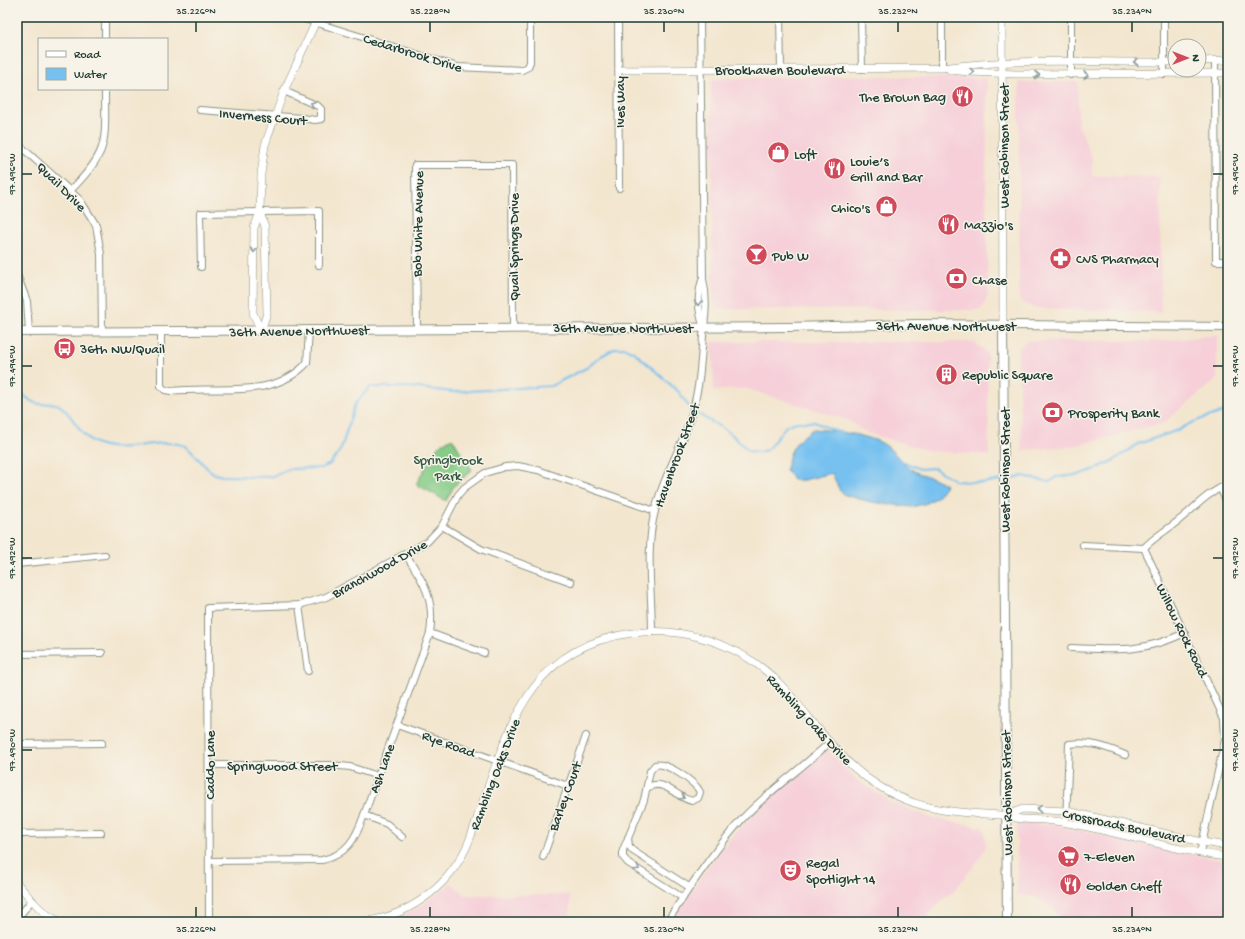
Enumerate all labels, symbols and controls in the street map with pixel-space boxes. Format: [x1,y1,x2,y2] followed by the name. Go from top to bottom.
[175,6,216,18] text: 35.226°N
[409,6,450,18] text: 35.228°N
[643,6,685,18] text: 35.230°N
[877,6,918,18] text: 35.232°N
[1111,6,1152,18] text: 35.234°N
[361,31,465,78] street label: Cedarbrook Drive
[38,38,168,90] legend
[1167,38,1207,78] north arrow
[74,49,101,63] text: Road
[1189,54,1201,62] text: N
[1133,58,1139,66] one-way arrow
[714,63,847,80] street label: Brookhaven Boulevard
[969,68,975,77] one-way arrow
[74,69,108,83] text: Water
[1034,71,1040,79] one-way arrow
[1083,71,1089,79] one-way arrow
[613,76,630,128] street label: Ives Way
[997,82,1014,208] street label: West Robinson Street
[949,83,975,109] restaurant icon: The Brown Bag
[858,90,946,107] place label: The Brown Bag
[310,102,317,109] one-way arrow
[218,106,309,131] street label: Inverness Court
[765,140,791,166] shop icon: Loft
[794,147,818,164] place label: Loft
[7,153,19,196] text: 97.496°W
[1230,153,1242,196] text: 97.496°W
[850,154,923,187] place label: Louie’s Grill and Bar
[822,155,848,181] restaurant icon: Louie’s Grill and Bar
[32,159,89,217] street label: Quail Drive
[410,170,429,278] street label: Bob White Avenue
[507,192,524,301] street label: Quail Springs Drive
[873,194,899,220] shop icon: Chico's
[831,201,871,218] place label: Chico's
[935,211,961,237] restaurant icon: Mazzio's
[964,218,1014,235] place label: Mazzio's
[744,242,770,268] bar icon: Pub W
[1047,245,1073,271] pharmacy icon: CVS Pharmacy
[250,247,258,253] one-way arrow
[771,249,809,266] place label: Pub W
[1076,252,1159,269] place label: CVS Pharmacy
[944,266,970,292] bank icon: Chase
[972,273,1008,290] place label: Chase
[694,300,702,306] one-way arrow
[875,319,1017,336] street label: 36th Avenue Northwest
[552,321,694,338] street label: 36th Avenue Northwest
[228,323,370,342] street label: 36th Avenue Northwest
[52,335,78,361] bus stop icon: 36th NW/Quail
[79,342,165,359] place label: 36th NW/Quail
[7,345,19,387] text: 97.494°W
[1230,345,1242,387] text: 97.494°W
[933,361,959,387] building icon: Republic Square
[962,368,1054,385] place label: Republic Square
[1040,399,1066,425] bank icon: Prosperity Bank
[652,400,706,510] street label: Havenbrook Street
[998,406,1015,532] street label: West Robinson Street
[1067,406,1161,423] place label: Prosperity Bank
[413,453,484,486] park label: Springbrook Park
[7,537,19,580] text: 97.492°W
[329,537,431,604] street label: Branchwood Drive
[1230,537,1242,580] text: 97.492°W
[1151,582,1212,682] street label: Willow Rock Road
[762,672,855,770] street label: Rambling Oaks Drive
[467,716,526,833] street label: Rambling Oaks Drive
[419,728,479,763] street label: Rye Road
[7,729,19,772] text: 97.490°W
[999,729,1018,855] street label: West Robinson Street
[1230,729,1242,772] text: 97.490°W
[203,730,220,800] street label: Caddo Lane
[367,741,400,796] street label: Ash Lane
[227,759,338,776] street label: Springwood Street
[546,759,587,835] street label: Barley Court
[678,793,685,800] one-way arrow
[1036,805,1042,814] one-way arrow
[1060,806,1188,849] street label: Crossroads Boulevard
[1055,843,1081,869] supermarket icon: 7-Eleven
[1083,850,1135,867] place label: 7-Eleven
[806,856,876,889] place label: Regal Spotlight 14
[778,857,804,883] theatre icon: Regal Spotlight 14
[633,863,640,871] one-way arrow
[1057,872,1083,898] restaurant icon: Golden Cheff
[1086,879,1163,896] place label: Golden Cheff
[175,924,216,936] text: 35.226°N
[409,924,450,936] text: 35.228°N
[643,924,685,936] text: 35.230°N
[877,924,918,936] text: 35.232°N
[1111,924,1152,936] text: 35.234°N

